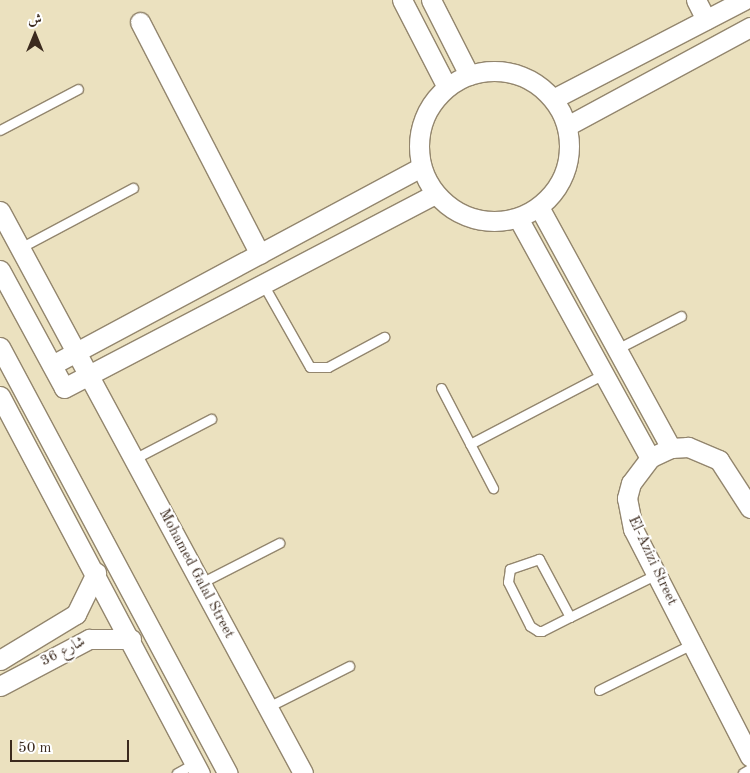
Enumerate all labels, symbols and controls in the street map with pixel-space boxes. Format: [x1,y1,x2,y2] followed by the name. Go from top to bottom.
[10,10,60,60] north arrow
[28,13,42,27] text: ش
[154,506,238,642] street label: Mohamed Galal Street
[623,513,681,609] street label: El-Azizi Street
[38,633,88,671] street label: شارع 36
[12,730,131,762] scale bar
[18,741,52,756] text: 50 m

